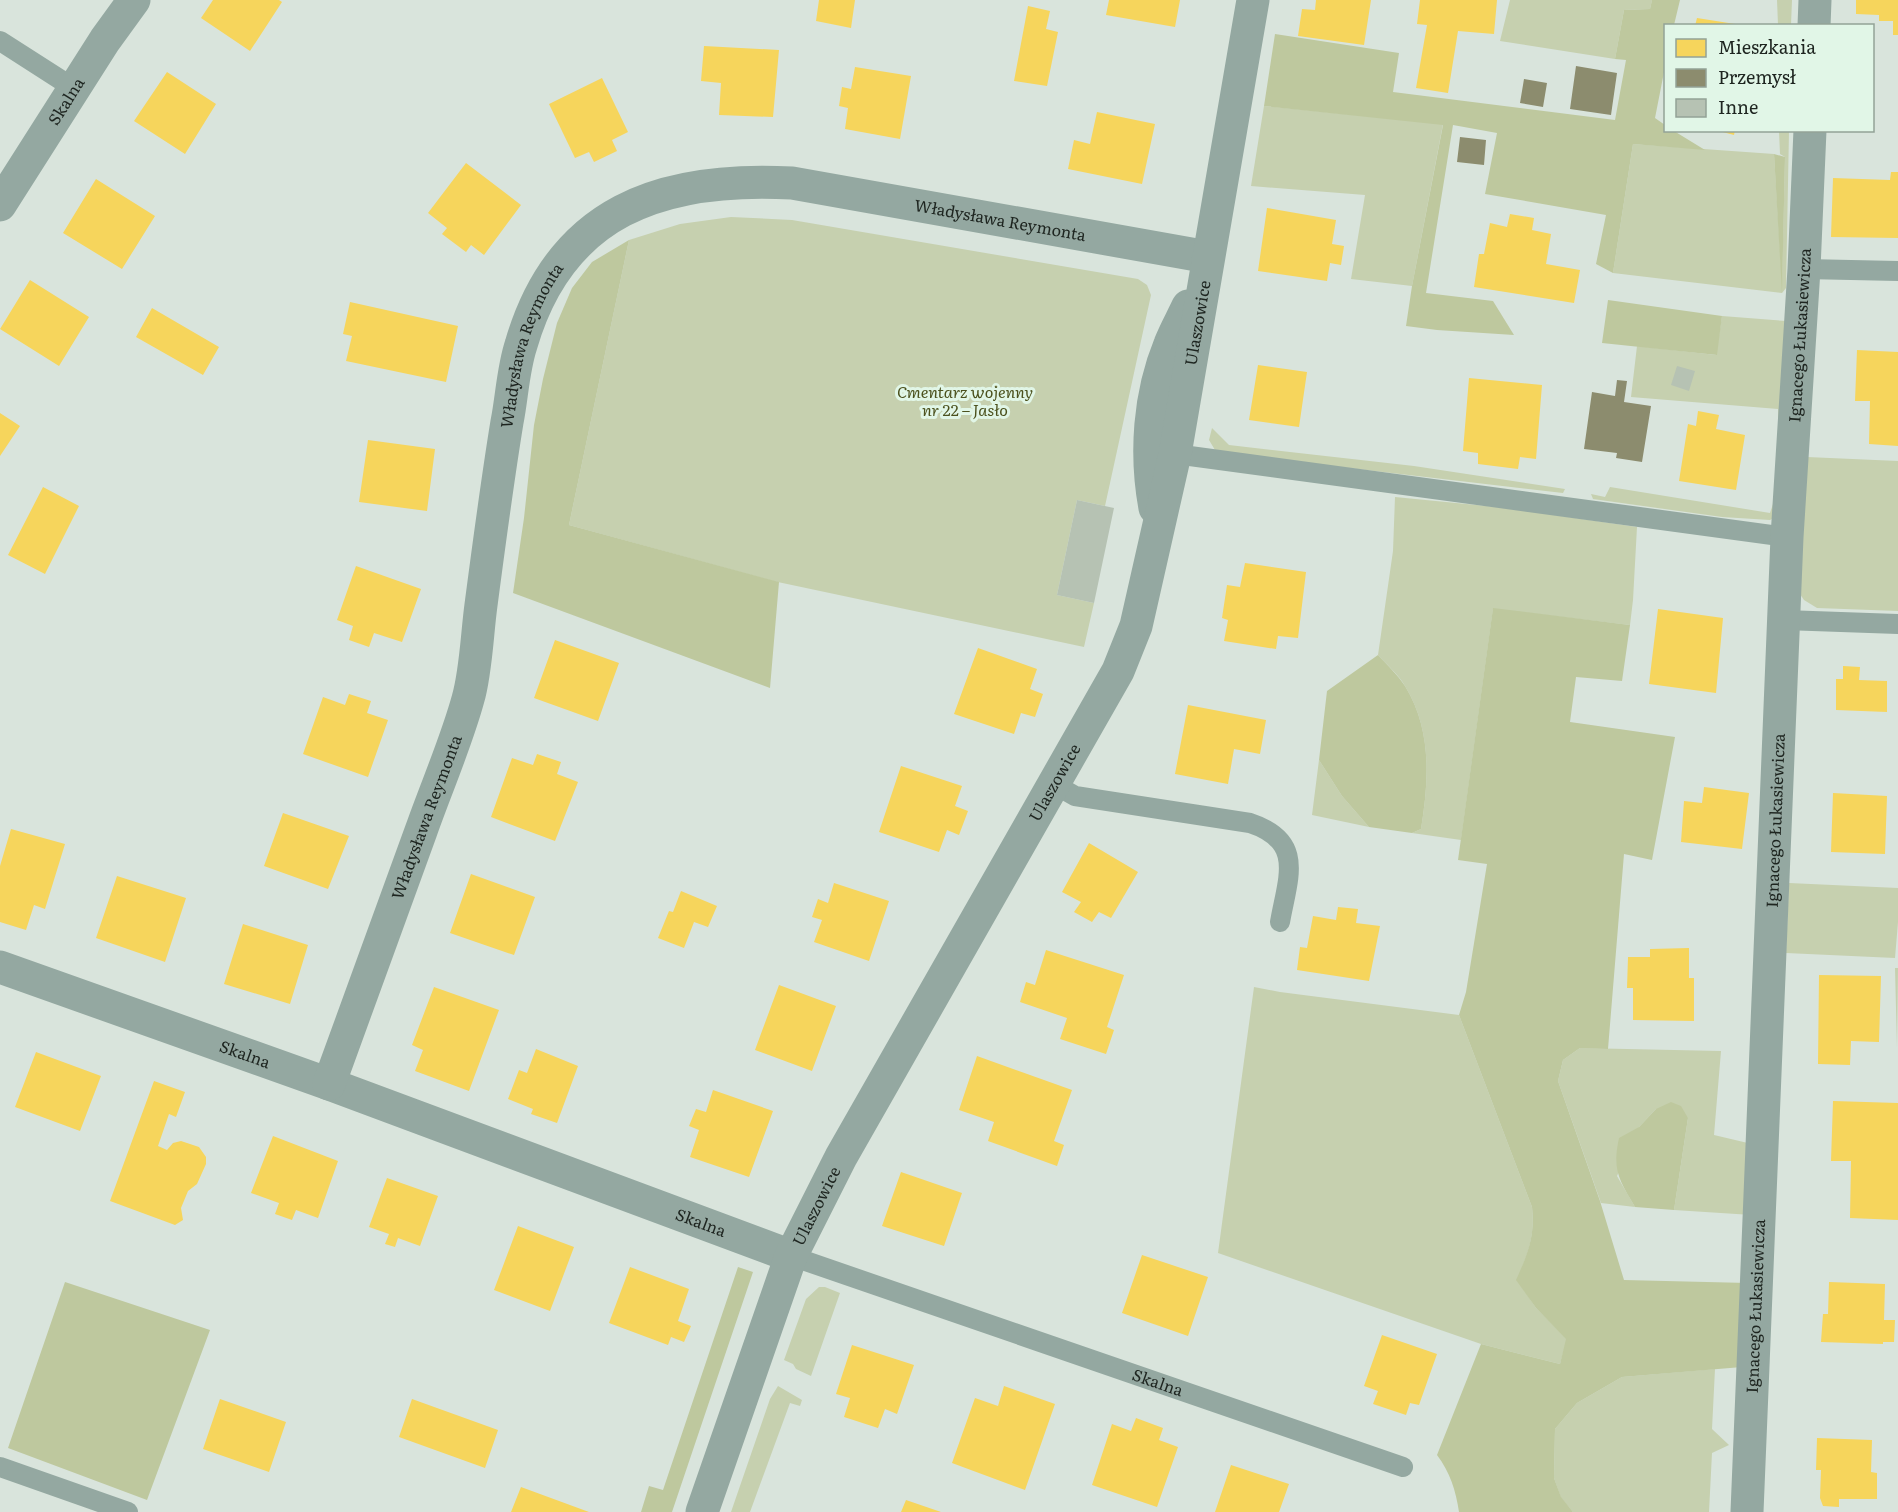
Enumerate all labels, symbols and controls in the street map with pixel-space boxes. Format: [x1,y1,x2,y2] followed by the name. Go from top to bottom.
[1664,24,1874,132] legend
[1718,33,1816,60] text: Mieszkania
[1718,63,1796,90] text: Przemysł
[41,72,90,129] street label: Skalna
[1718,93,1758,120] text: Inne
[913,192,1088,246] street label: Władysława Reymonta
[1781,247,1816,423] street label: Ignacego Łukasiewicza
[493,257,568,430] street label: Władysława Reymonta
[1177,278,1216,367] street label: Ulaszowice
[897,379,1033,421] park label: Cmentarz wojenny nr 22 – Jasło
[384,731,467,902] street label: Władysława Reymonta
[1759,733,1790,908] street label: Ignacego Łukasiewicza
[1022,739,1085,825] street label: Ulaszowice
[217,1033,274,1073] street label: Skalna
[785,1162,845,1250] street label: Ulaszowice
[672,1201,730,1242] street label: Skalna
[1739,1218,1770,1394] street label: Ignacego Łukasiewicza
[1129,1362,1187,1402] street label: Skalna

